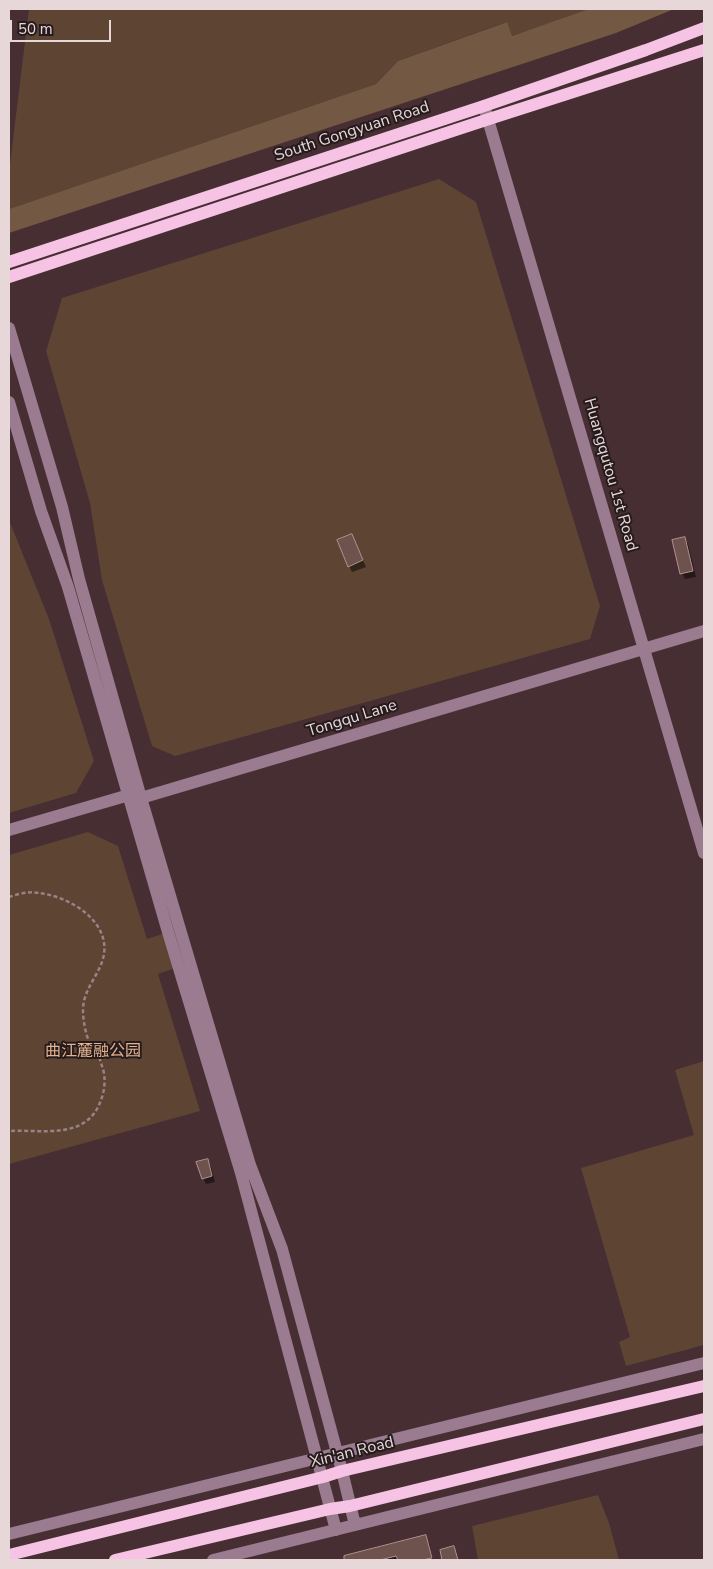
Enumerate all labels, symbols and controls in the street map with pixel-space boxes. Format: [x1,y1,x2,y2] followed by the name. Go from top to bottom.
[12,10,114,42] scale bar
[18,19,53,39] text: 50 m
[272,98,432,166] street label: South Gongyuan Road
[579,396,641,554] street label: Huangqutou 1st Road
[305,696,399,742] street label: Tongqu Lane
[45,1042,141,1062] park label: 曲江麓融公园
[308,1433,396,1473] street label: Xin'an Road

